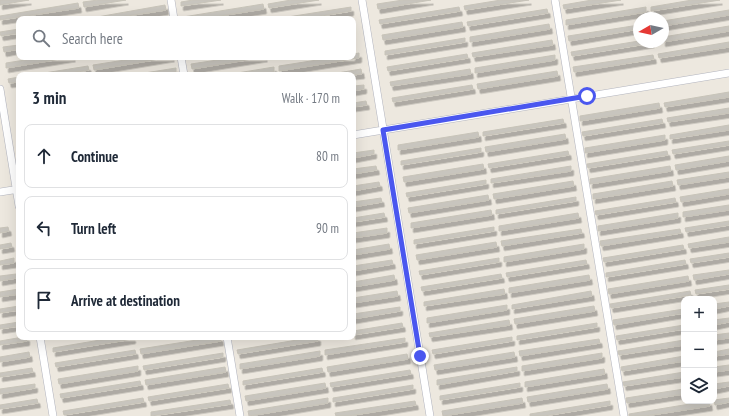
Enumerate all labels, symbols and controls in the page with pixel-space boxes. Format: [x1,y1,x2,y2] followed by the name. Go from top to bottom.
[633,12,669,48] north arrow
[16,16,356,60] search box
[30,27,52,49] icon: search
[62,29,123,48] text: Search here
[32,87,66,109] text: 3 min
[578,87,596,105] route start
[282,90,340,107] text: Walk · 170 m
[33,145,55,167] icon: ahead
[71,147,118,166] text: Continue
[316,148,339,165] text: 80 m
[33,217,55,239] icon: left
[71,219,116,238] text: Turn left
[316,220,339,237] text: 90 m
[33,289,55,311] icon: arrive
[71,291,180,310] text: Arrive at destination
[681,296,717,404] map controls
[681,296,717,332] button: +
[681,332,717,368] button: −
[411,347,429,365] route end
[681,368,717,404] button: layers

